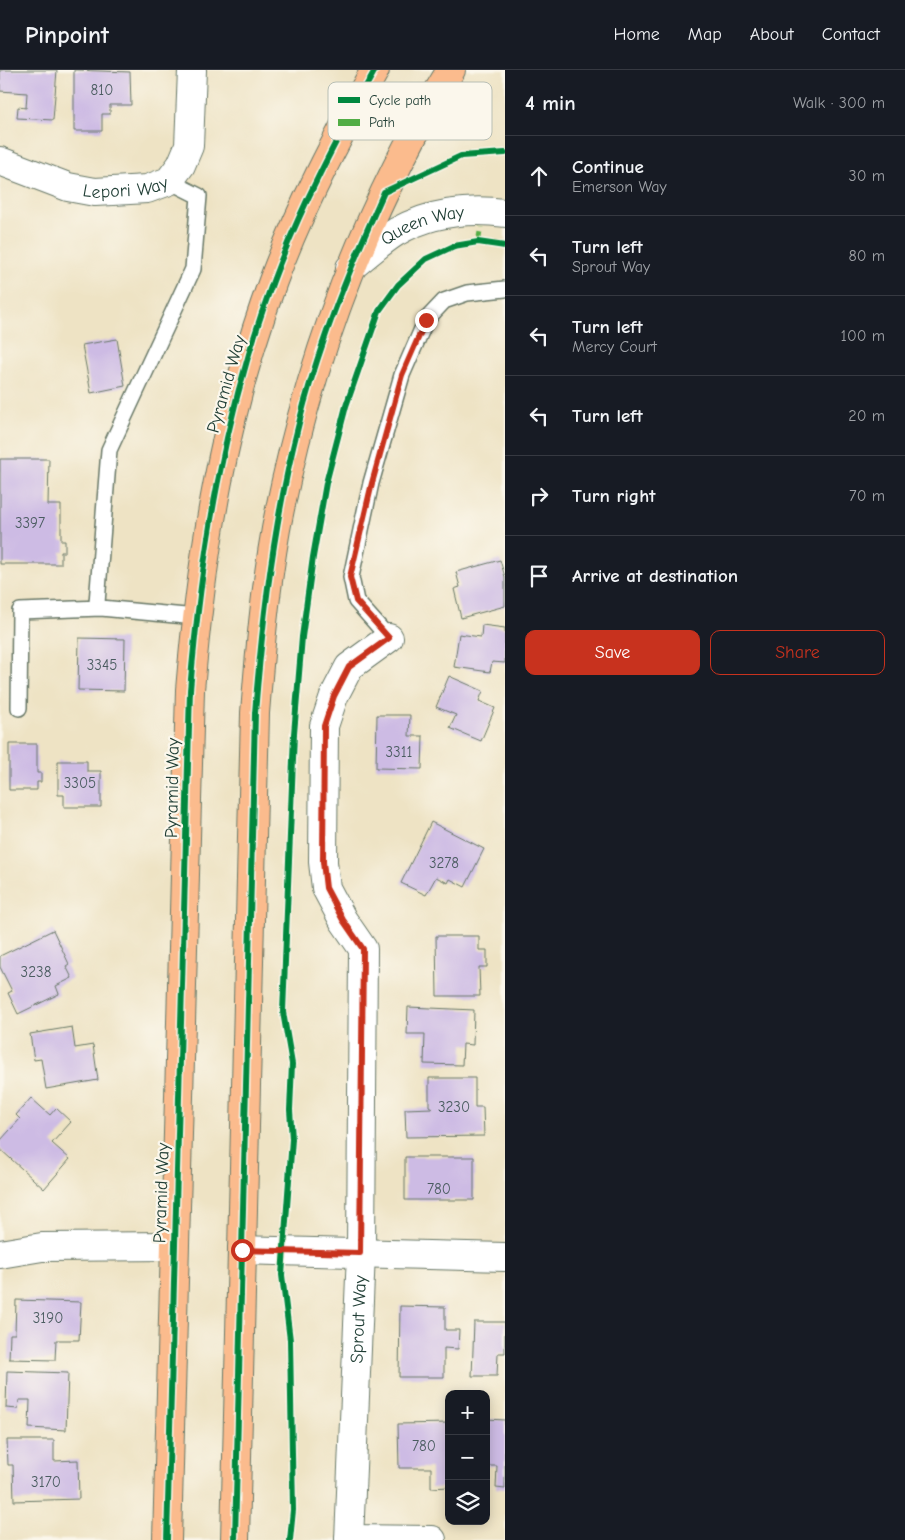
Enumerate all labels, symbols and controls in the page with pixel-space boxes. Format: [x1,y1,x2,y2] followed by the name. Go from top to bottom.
[25,21,109,49] text: Pinpoint
[613,24,660,45] text: Home
[688,24,722,45] text: Map
[750,24,794,45] text: About
[822,24,880,45] text: Contact
[91,81,113,99] house number: 810
[328,82,492,140] legend
[525,91,576,115] text: 4 min
[369,92,431,109] text: Cycle path
[793,94,885,112] text: Walk · 300 m
[369,114,395,131] text: Path
[572,156,644,178] text: Continue
[525,162,553,190] icon: ahead
[849,167,885,185] text: 30 m
[81,172,172,203] street label: Lepori Way
[572,178,667,196] text: Emerson Way
[377,202,466,250] street label: Queen Way
[572,236,643,258] text: Turn left
[525,242,553,270] icon: left
[848,247,885,265] text: 80 m
[572,258,650,276] text: Sprout Way
[415,309,438,332] route end
[572,316,643,338] text: Turn left
[525,322,553,350] icon: left
[841,327,885,345] text: 100 m
[203,332,251,435] street label: Pyramid Way
[572,338,657,356] text: Mercy Court
[525,402,553,430] icon: left
[572,405,643,427] text: Turn left
[848,407,885,425] text: 20 m
[525,482,553,510] icon: right
[572,485,656,507] text: Turn right
[849,487,885,505] text: 70 m
[15,514,45,532] house number: 3397
[525,562,553,590] icon: arrive
[572,565,738,587] text: Arrive at destination
[525,630,700,675] button: Save
[710,630,885,675] button: Share
[87,656,117,674] house number: 3345
[161,737,184,838] street label: Pyramid Way
[385,743,413,761] house number: 3311
[64,774,96,792] house number: 3305
[429,854,459,872] house number: 3278
[21,963,51,981] house number: 3238
[438,1098,470,1116] house number: 3230
[149,1142,174,1244] street label: Pyramid Way
[427,1180,451,1198] house number: 780
[231,1239,254,1262] route start
[346,1274,371,1364] street label: Sprout Way
[33,1309,63,1327] house number: 3190
[445,1390,490,1525] map controls
[445,1390,490,1435] button: +
[445,1435,490,1480] button: −
[412,1437,436,1455] house number: 780
[31,1473,61,1491] house number: 3170
[445,1480,490,1525] button: layers

